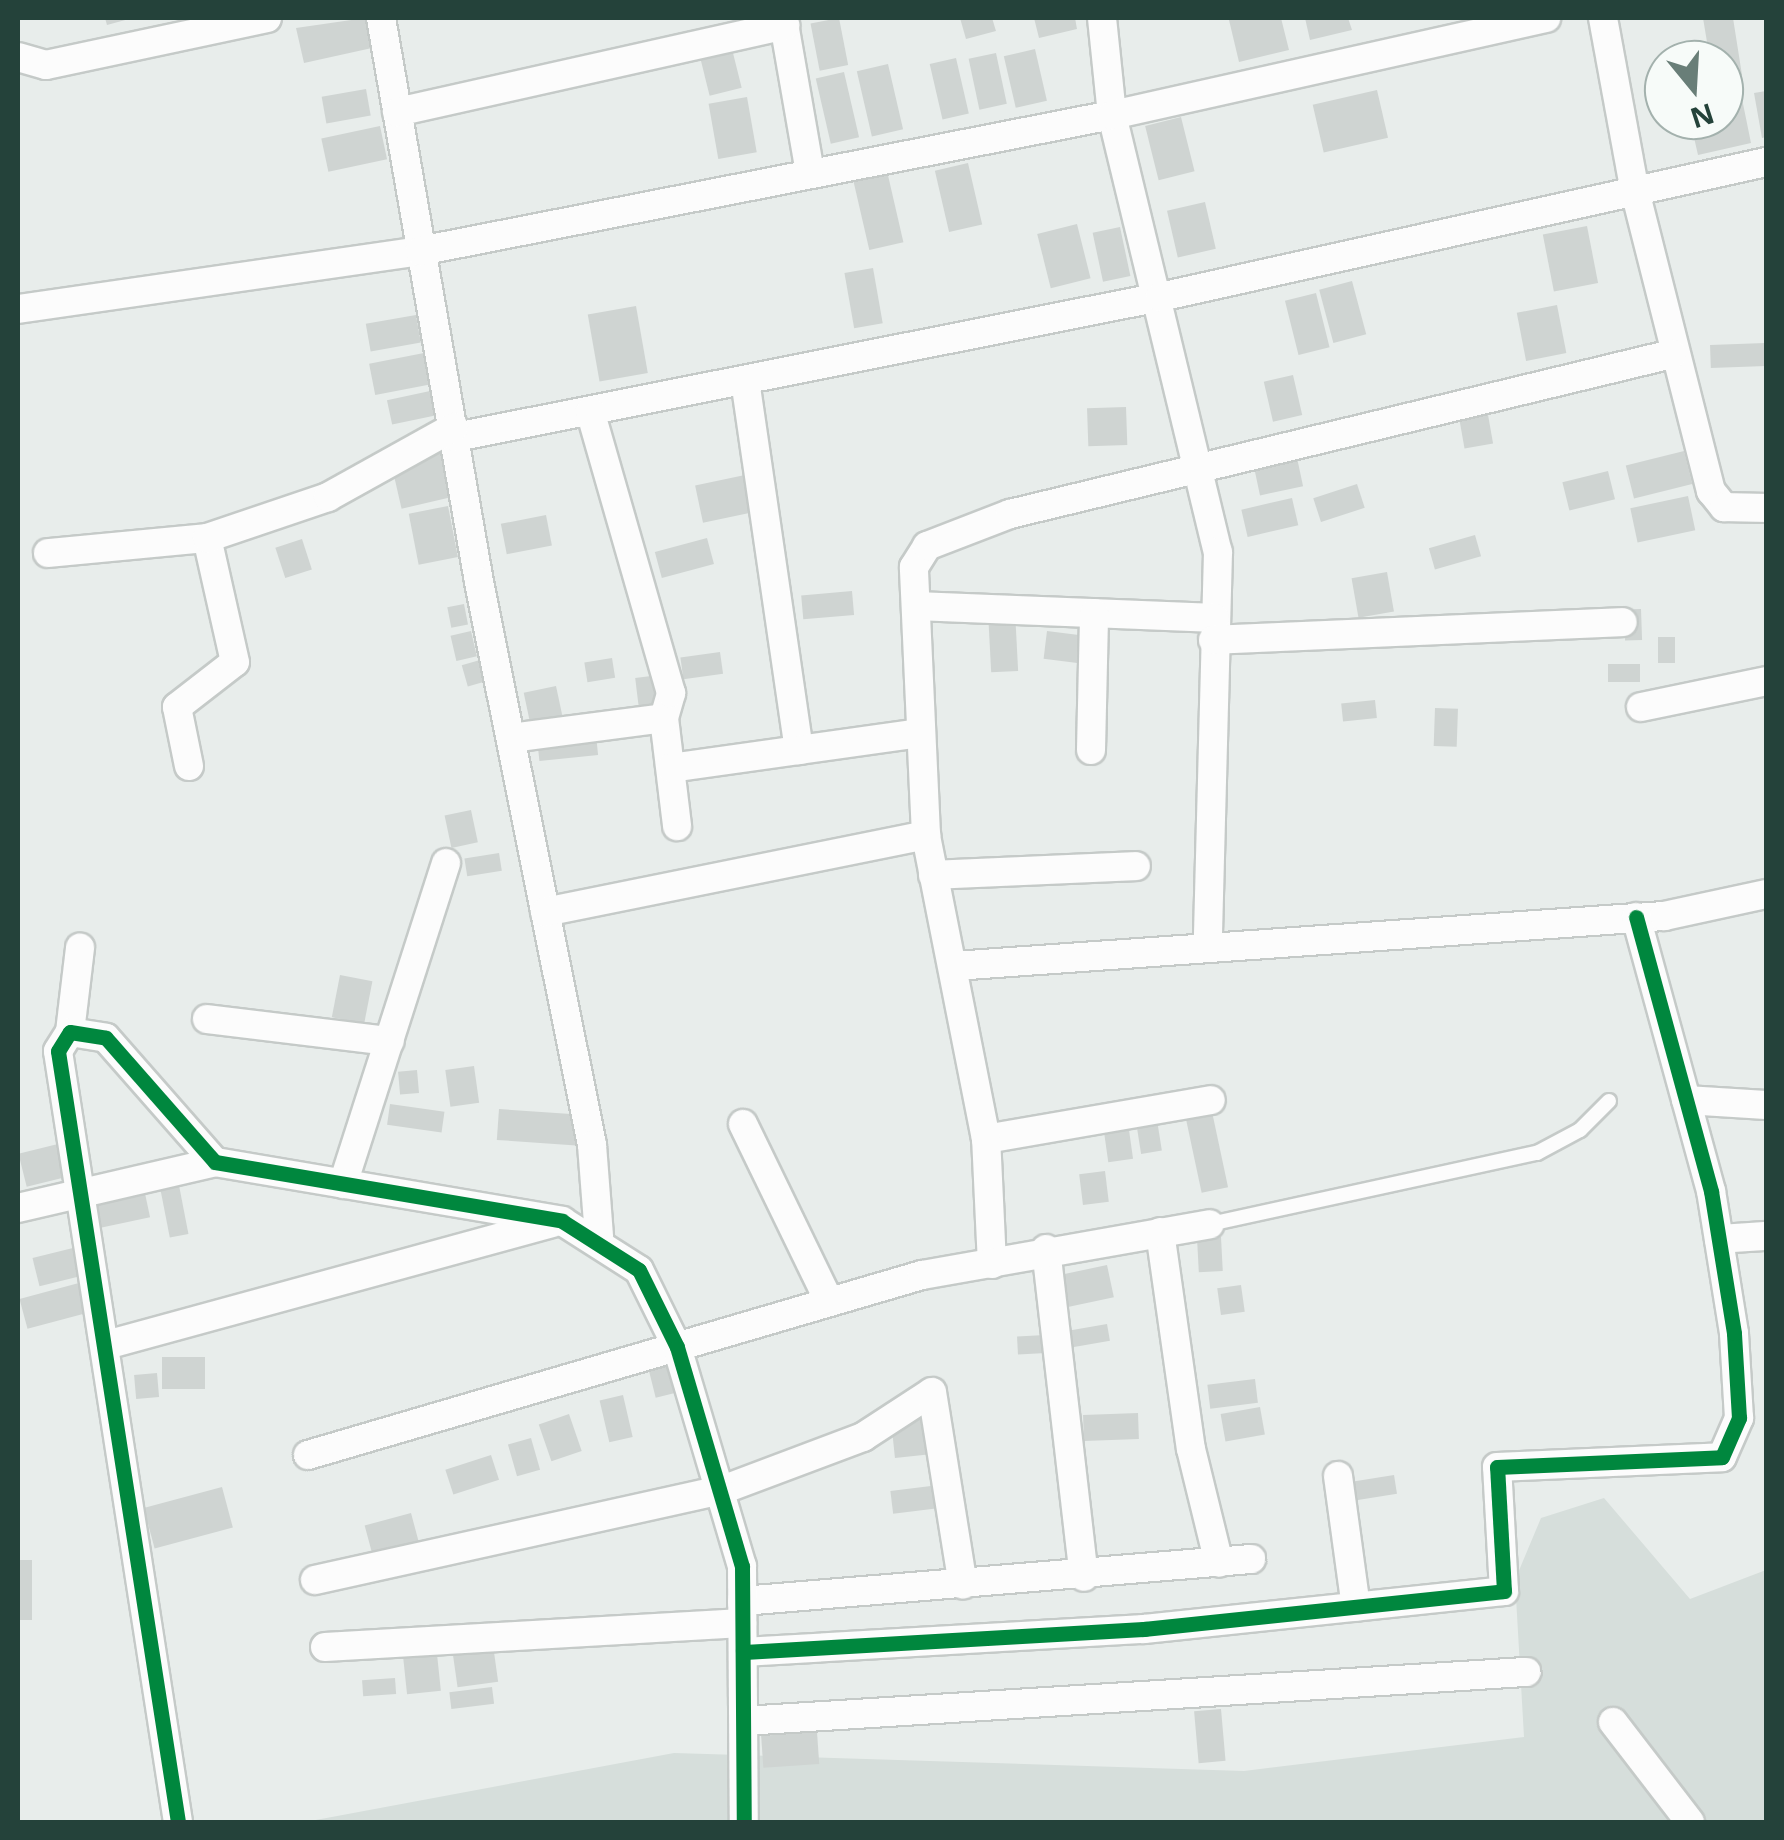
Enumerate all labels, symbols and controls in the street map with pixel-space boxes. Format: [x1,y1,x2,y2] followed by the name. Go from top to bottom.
[1644,40,1744,140] north arrow
[1686,95,1719,138] text: N

